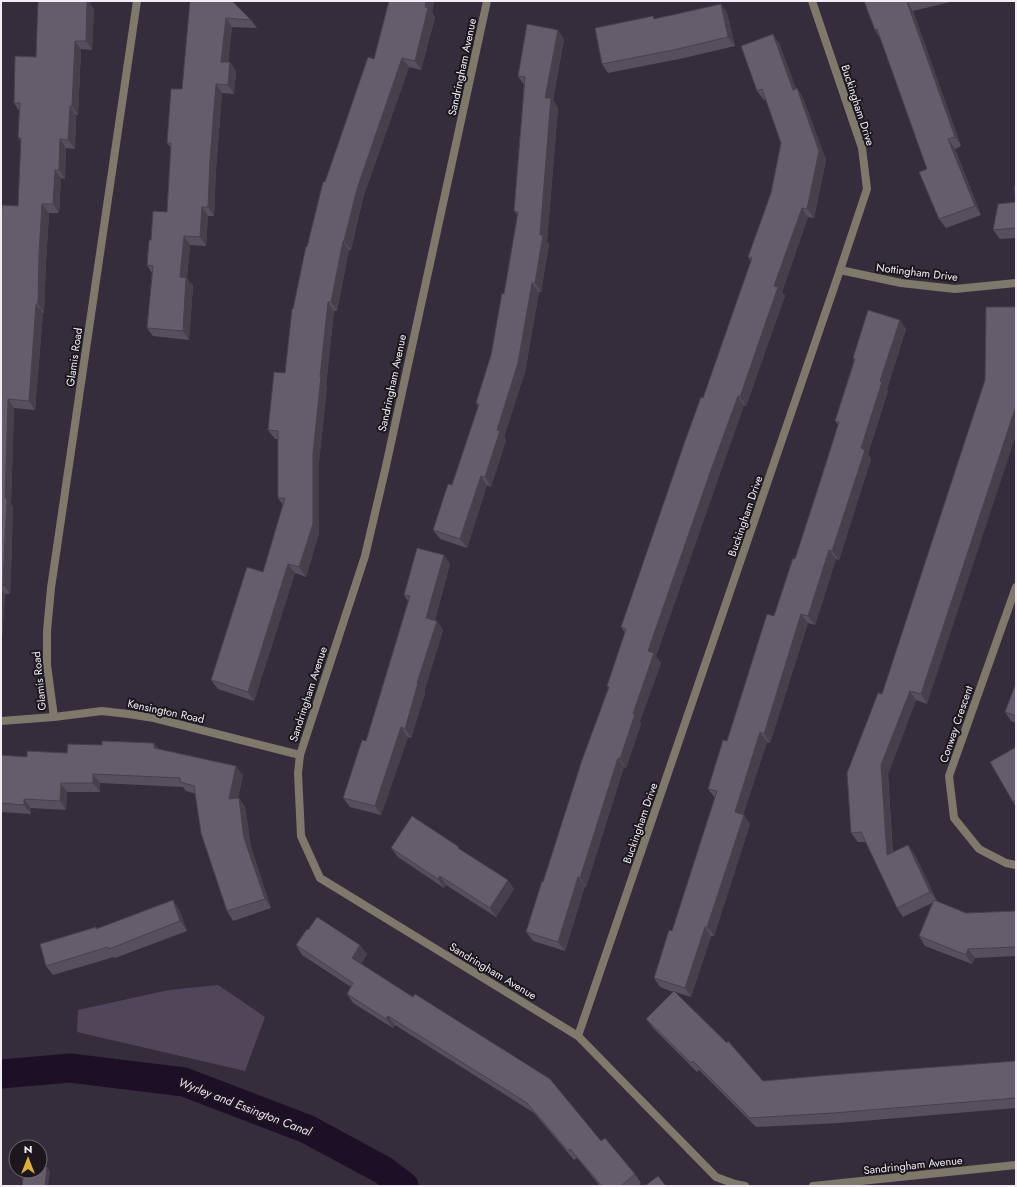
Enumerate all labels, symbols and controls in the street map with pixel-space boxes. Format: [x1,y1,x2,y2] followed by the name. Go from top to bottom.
[444,16,480,117] street label: Sandringham Avenue
[837,62,879,148] street label: Buckingham Drive
[875,259,959,285] street label: Nottingham Drive
[62,327,86,387] street label: Glamis Road
[374,332,410,433] street label: Sandringham Avenue
[724,473,766,558] street label: Buckingham Drive
[285,644,331,744] street label: Sandringham Avenue
[28,651,50,711] street label: Glamis Road
[935,683,977,765] street label: Conway Crescent
[126,695,206,727] street label: Kensington Road
[619,780,661,865] street label: Buckingham Drive
[446,939,540,1004] street label: Sandringham Avenue
[176,1073,315,1141] water label: Wyrley and Essington Canal
[8,1139,48,1179] north arrow
[24,1141,32,1157] text: N
[863,1152,964,1178] street label: Sandringham Avenue

